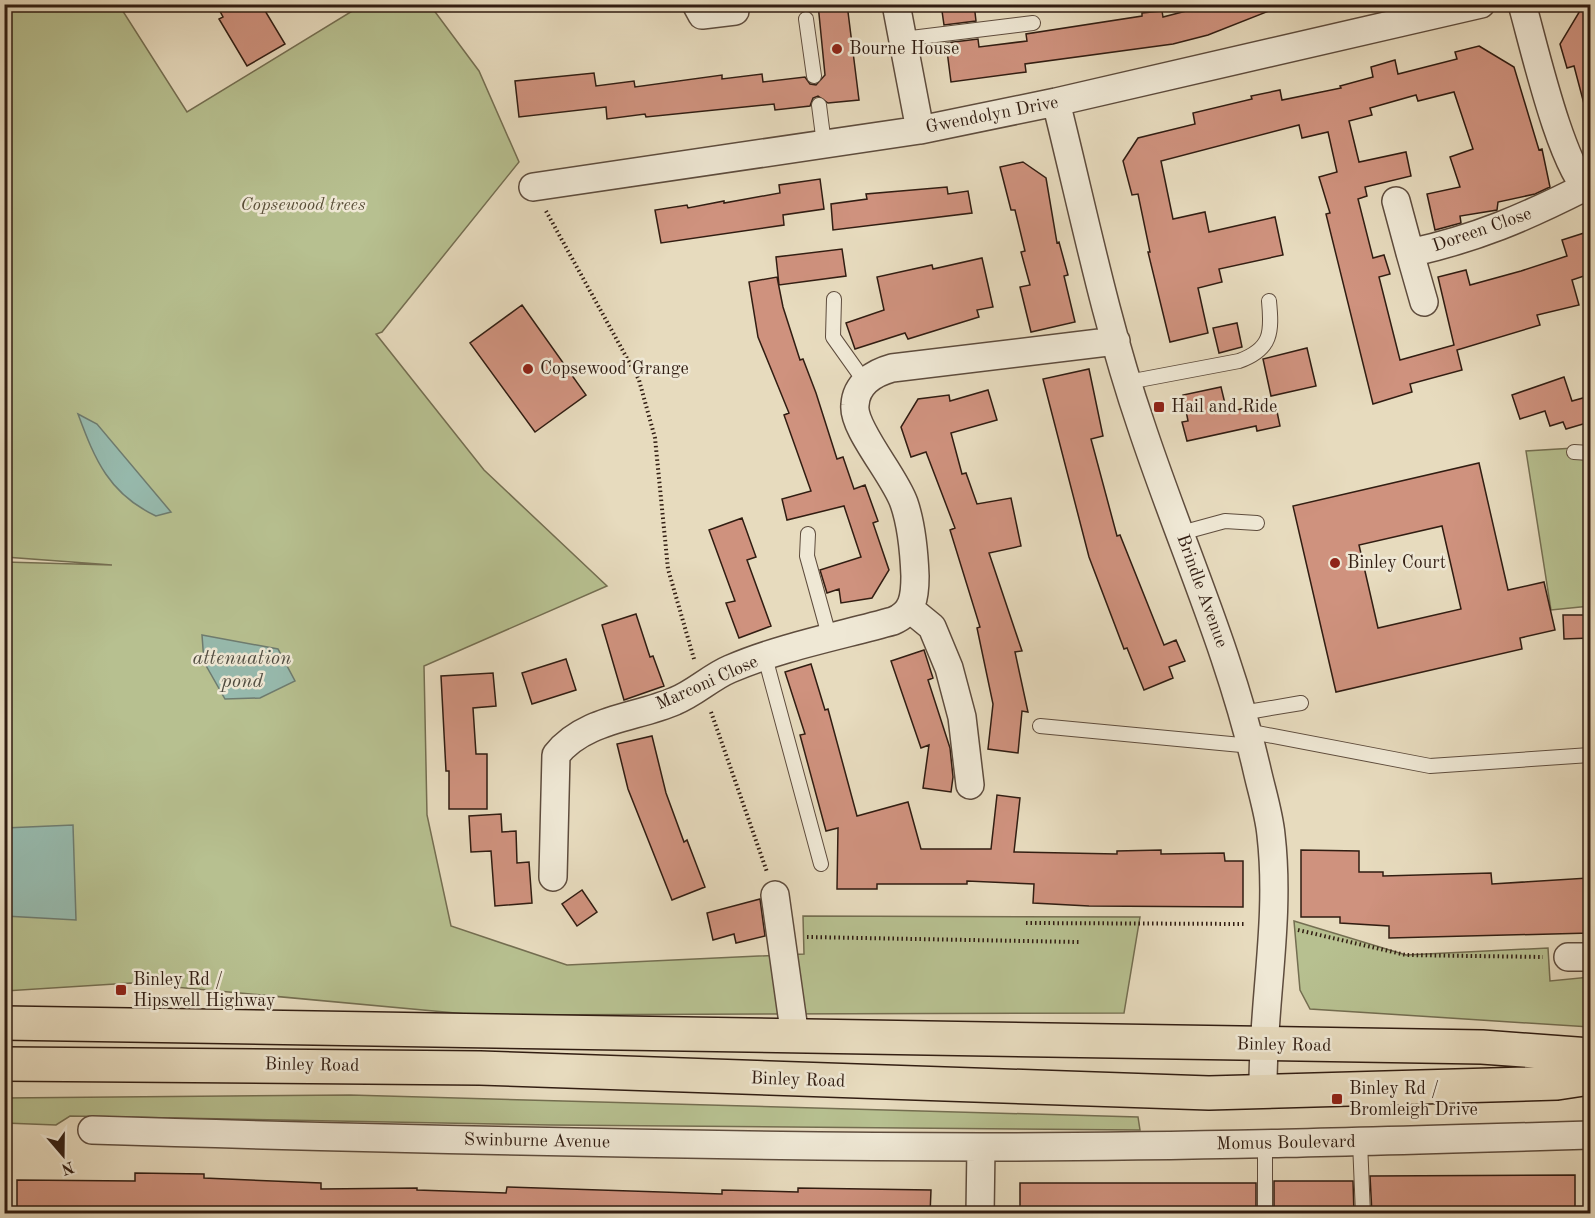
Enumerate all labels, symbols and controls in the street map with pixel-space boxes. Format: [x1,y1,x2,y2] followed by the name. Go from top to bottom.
[849,40,959,58] place label: Bourne House
[830,42,844,56] marker: Bourne House
[924,93,1060,137] street label: Gwendolyn Drive
[241,196,366,214] park label: Copsewood trees
[1430,205,1534,255] street label: Doreen Close
[540,360,689,378] place label: Copsewood Grange
[521,362,535,376] marker: Copsewood Grange
[1171,398,1277,416] place label: Hail and Ride
[1152,400,1166,414] marker: Hail and Ride
[1173,532,1231,650] street label: Brindle Avenue
[1347,554,1446,572] place label: Binley Court
[1328,556,1342,570] marker: Binley Court
[192,649,292,692] water label: attenuation pond
[653,652,761,714] street label: Marconi Close
[133,971,276,1010] place label: Binley Rd / Hipswell Highway
[114,983,128,997] marker: Binley Rd / Hipswell Highway
[1236,1035,1332,1055] street label: Binley Road
[264,1055,360,1075] street label: Binley Road
[750,1069,846,1091] street label: Binley Road
[1349,1080,1478,1119] place label: Binley Rd / Bromleigh Drive
[1330,1092,1344,1106] marker: Binley Rd / Bromleigh Drive
[33,1125,93,1185] north arrow
[464,1131,610,1151] street label: Swinburne Avenue
[1216,1133,1356,1153] street label: Momus Boulevard
[58,1158,76,1177] text: N

